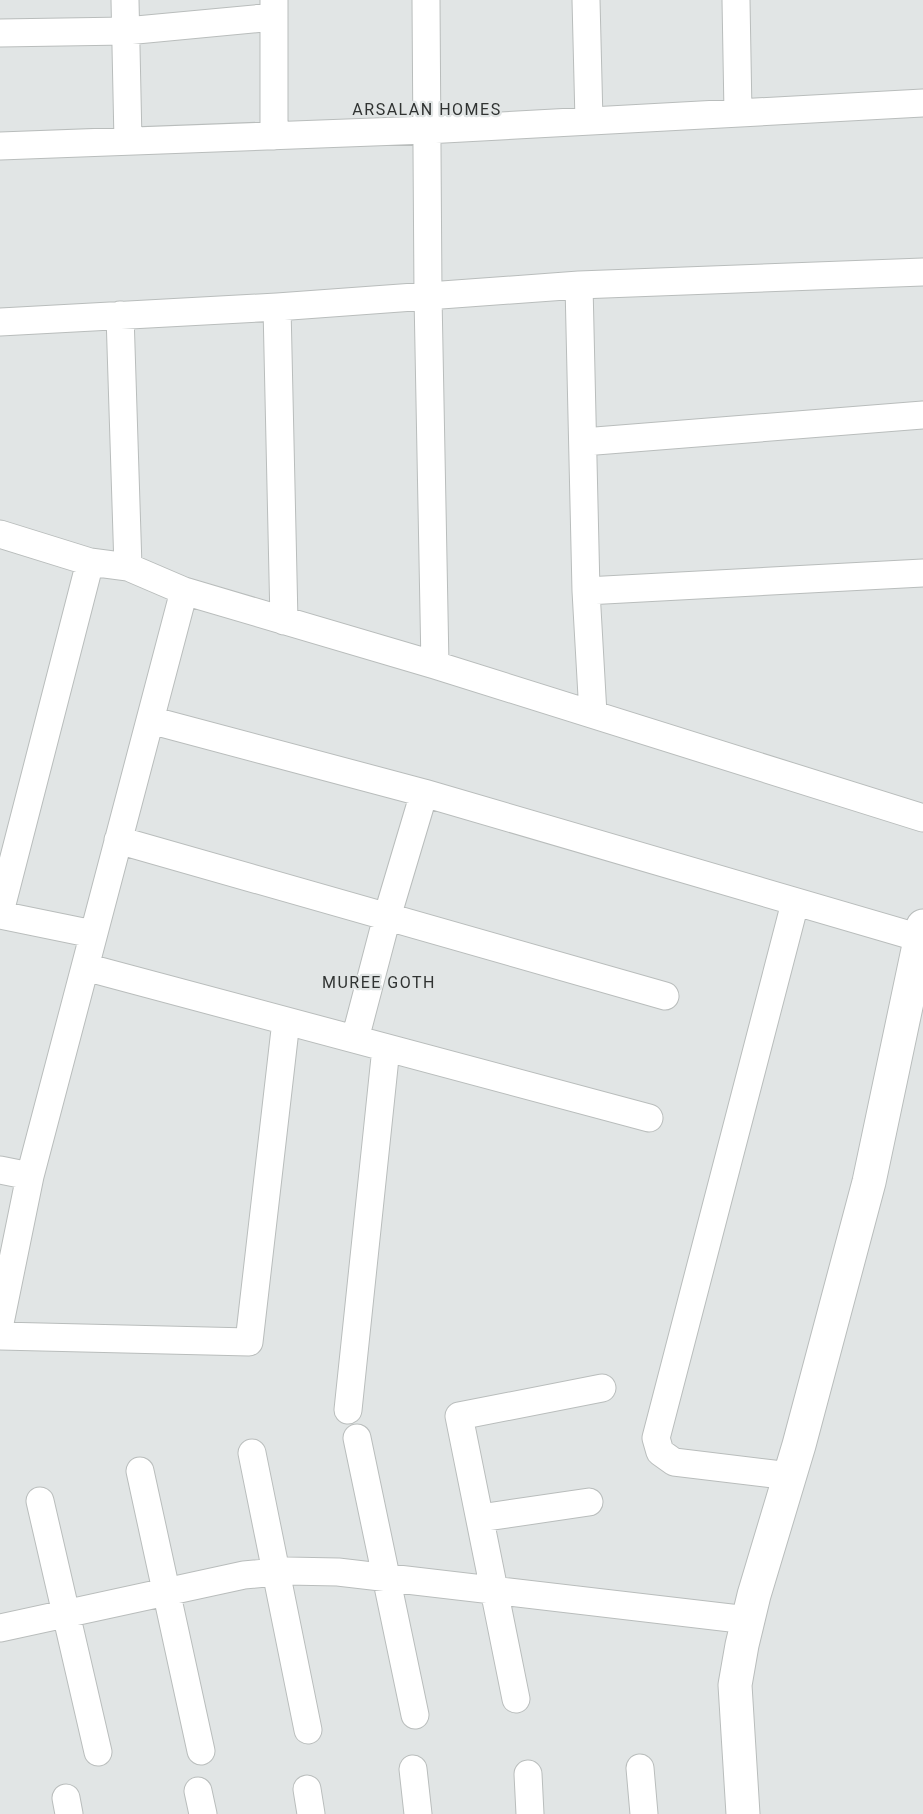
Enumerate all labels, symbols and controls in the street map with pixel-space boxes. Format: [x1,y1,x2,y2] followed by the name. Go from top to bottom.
[352,100,502,119] district label: ARSALAN HOMES
[322,973,436,992] district label: MUREE GOTH

